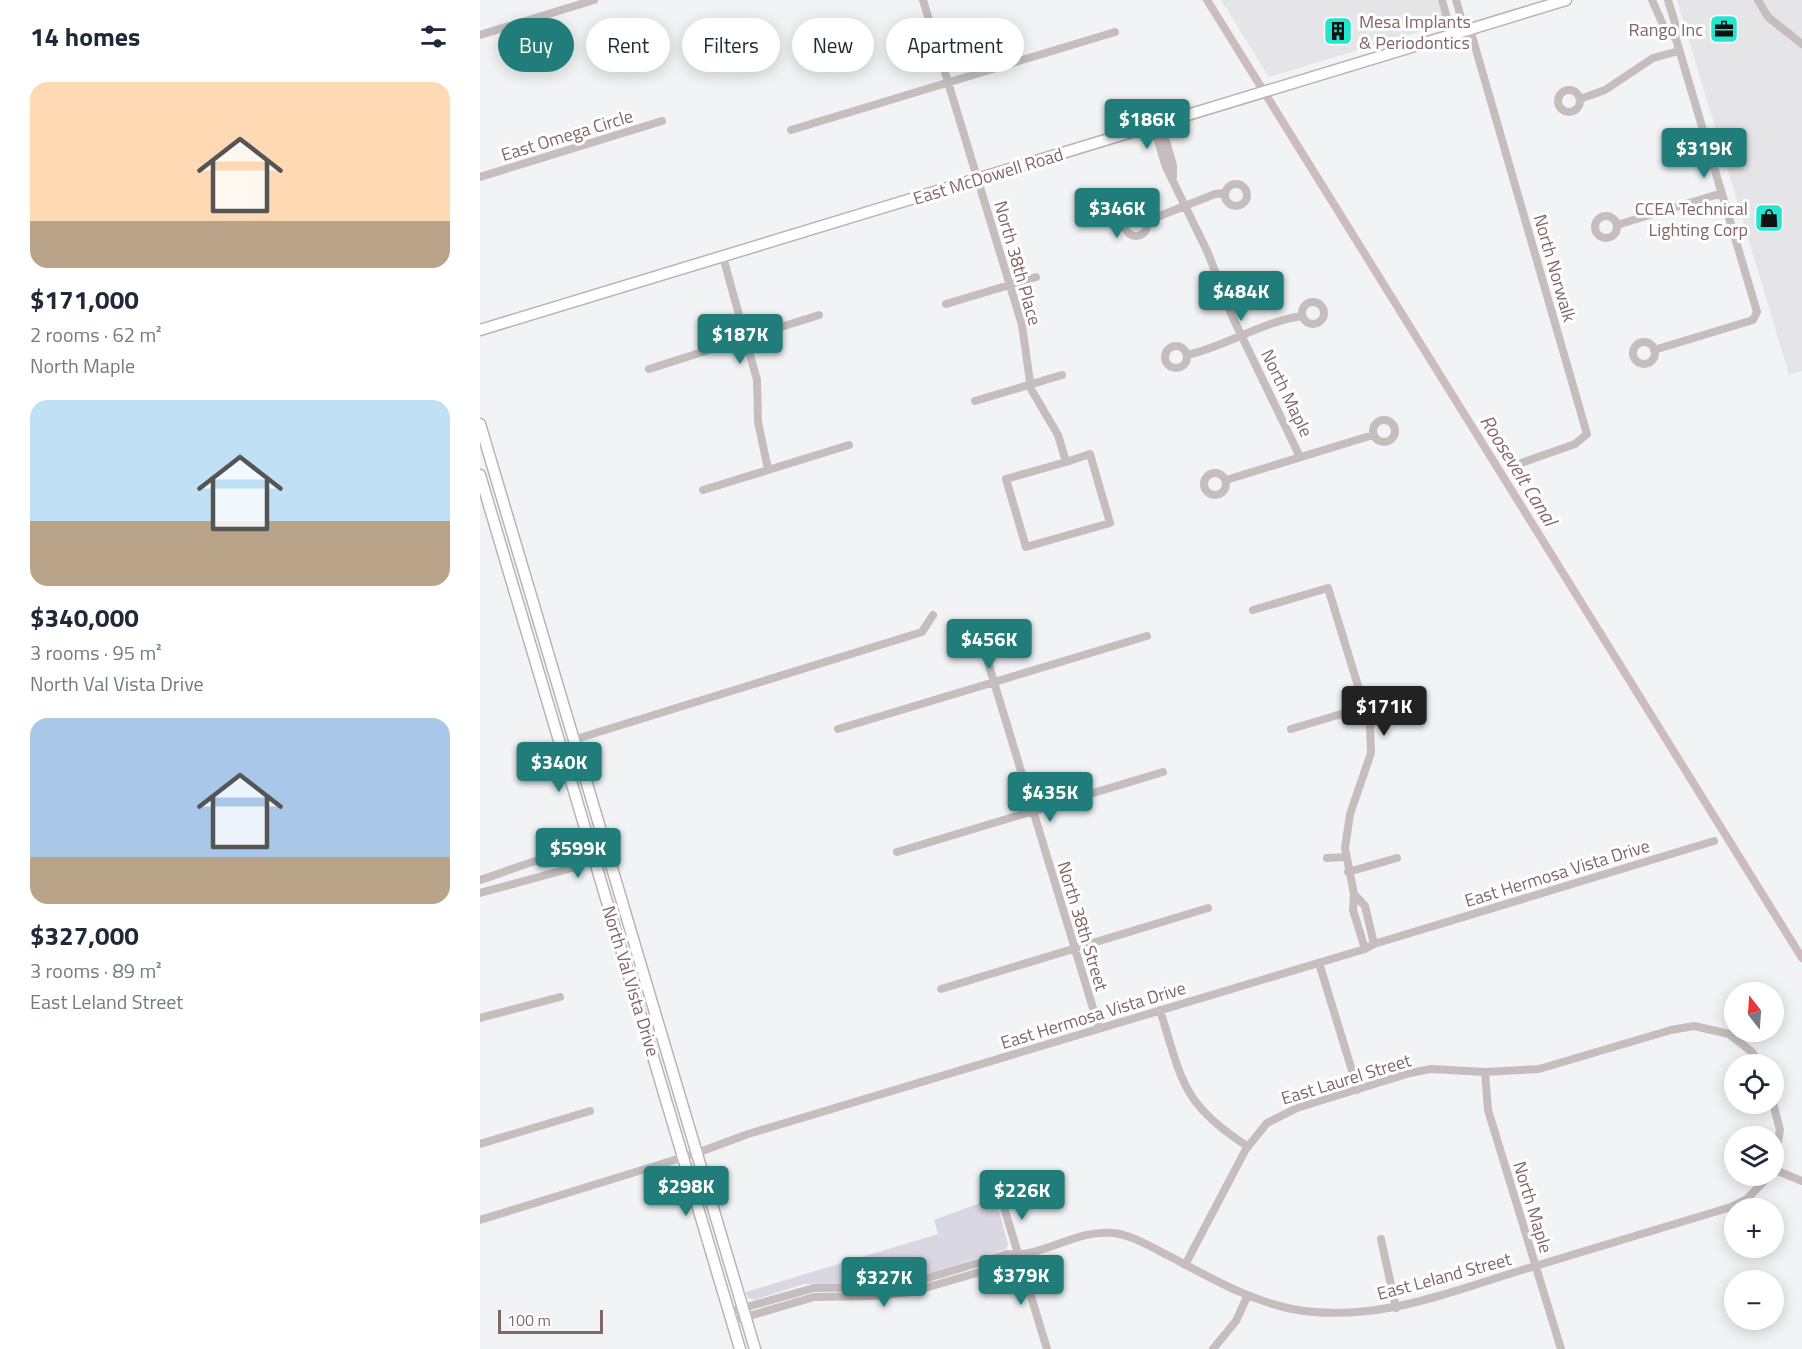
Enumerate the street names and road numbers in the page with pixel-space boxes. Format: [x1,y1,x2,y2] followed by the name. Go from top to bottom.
[498,102,636,168] street label: East Omega Circle
[910,140,1066,212] street label: East McDowell Road
[987,197,1049,329] street label: North 38th Place
[1527,211,1583,325] street label: North Norwalk
[1254,345,1320,441] street label: North Maple
[1461,832,1653,914] street label: East Hermosa Vista Drive
[1050,858,1116,995] street label: North 38th Street
[595,902,667,1060] street label: North Val Vista Drive
[997,974,1189,1056] street label: East Hermosa Vista Drive
[1278,1046,1415,1112] street label: East Laurel Street
[1506,1158,1560,1256] street label: North Maple
[1374,1245,1515,1307] street label: East Leland Street

